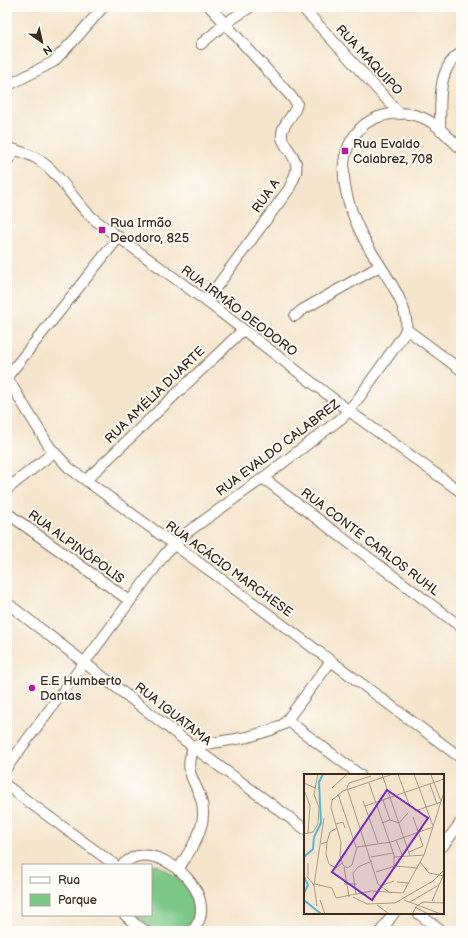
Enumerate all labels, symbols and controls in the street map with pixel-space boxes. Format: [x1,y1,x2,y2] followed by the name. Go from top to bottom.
[332,21,406,99] street label: RUA MAQUIPO
[22,22,62,62] north arrow
[40,42,54,58] text: N
[353,136,433,167] place label: Rua Evaldo Calabrez, 708
[340,146,350,156] marker: Rua Evaldo Calabrez, 708
[249,176,283,216] street label: RUA A
[110,215,189,246] place label: Rua Irmão Deodoro, 825
[97,225,107,235] marker: Rua Irmão Deodoro, 825
[178,262,300,360] street label: RUA IRMÃO DEODORO
[102,343,209,447] street label: RUA AMÉLIA DUARTE
[213,396,343,500] street label: RUA EVALDO CALABREZ
[298,485,443,600] street label: RUA CONTE CARLOS RUHL
[25,506,128,587] street label: RUA ALPINÓPOLIS
[162,517,297,621] street label: RUA ACÁCIO MARCHESE
[40,673,122,704] place label: E.E Humberto Dantas
[131,679,215,749] street label: RUA IGUATAMA
[27,683,37,693] marker: E.E Humberto Dantas
[304,774,444,914] inset map
[22,864,152,916] legend
[58,873,80,888] text: Rua
[58,893,97,908] text: Parque

